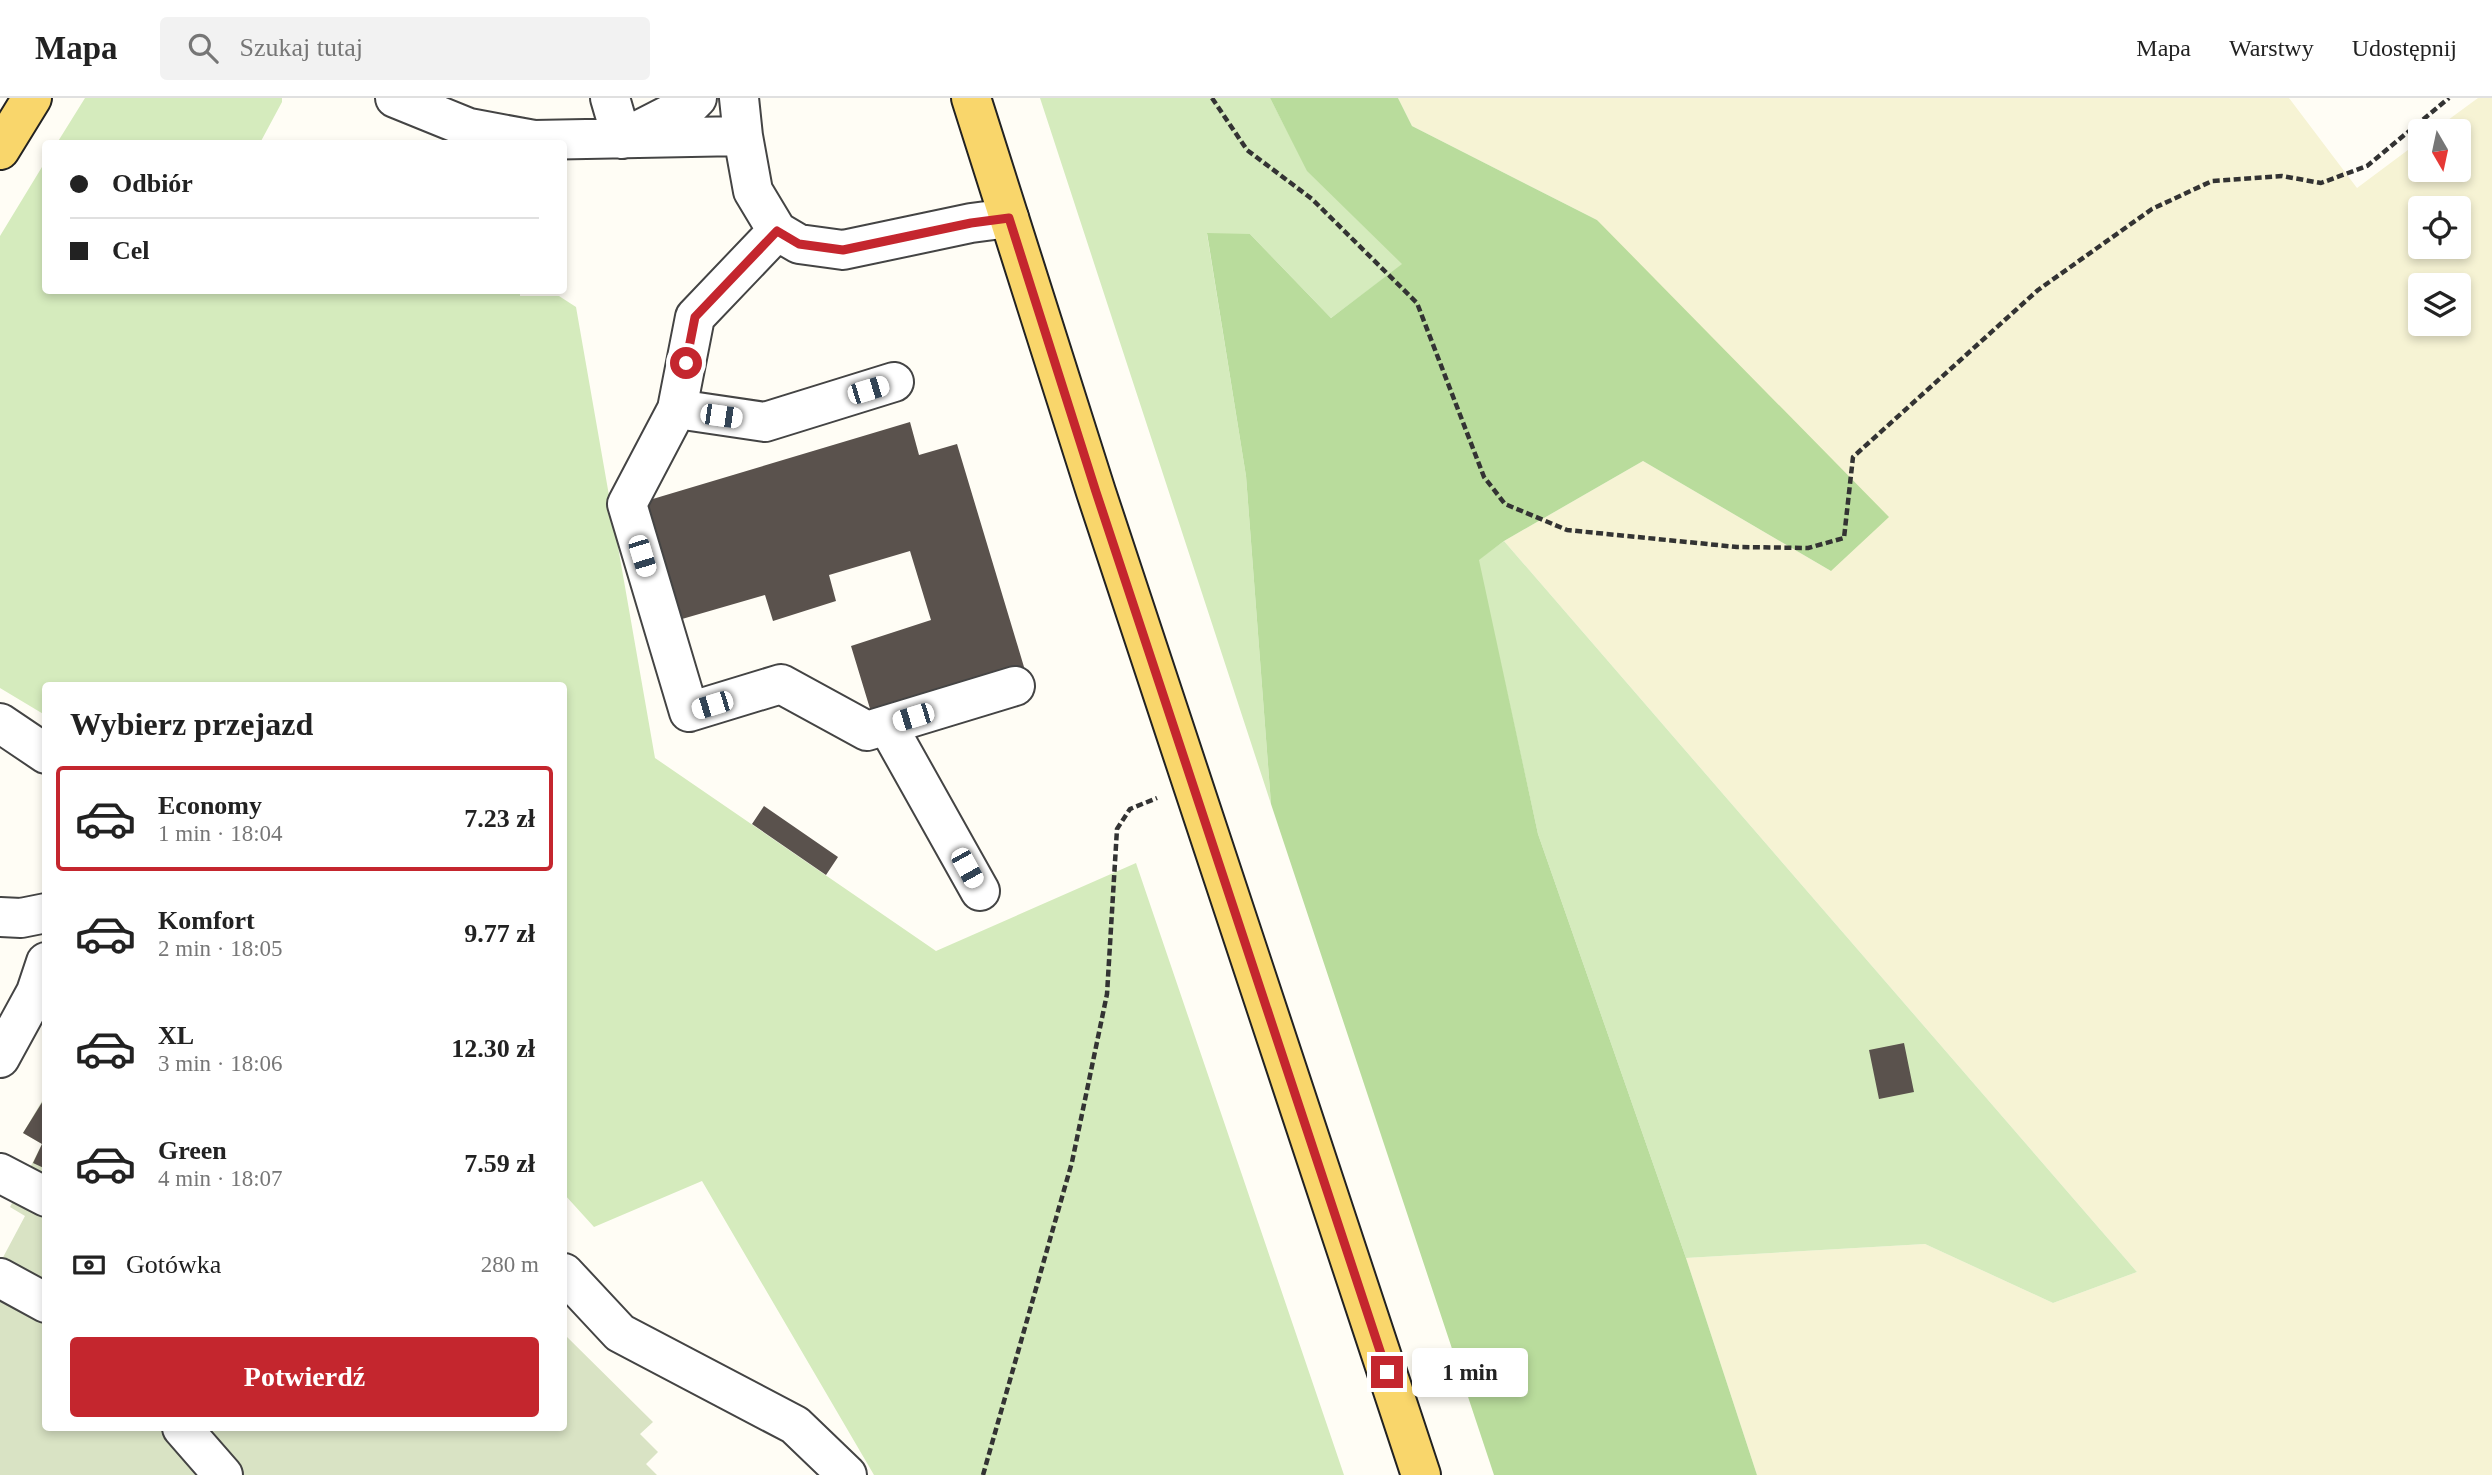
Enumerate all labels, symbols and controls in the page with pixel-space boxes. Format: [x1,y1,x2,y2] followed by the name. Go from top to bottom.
[160,17,650,80] search box
[184,29,222,67] icon: search
[35,30,118,66] text: Mapa
[240,33,363,62] text: Szukaj tutaj
[2136,35,2191,61] text: Mapa
[2229,35,2314,61] text: Warstwy
[2352,35,2457,61] text: Udostępnij
[2408,119,2471,182] north arrow
[2408,119,2471,336] map controls
[112,169,193,198] text: Odbiór
[2408,196,2471,259] button: locate
[112,236,150,265] text: Cel
[2408,273,2471,336] button: layers
[670,347,702,379] route start
[845,374,892,406] car
[699,403,744,429] car
[626,533,659,579] car
[689,689,736,721] car
[890,701,937,733] car
[70,706,313,742] text: Wybierz przejazd
[74,787,137,850] icon: car
[158,791,262,820] text: Economy
[464,804,535,833] text: 7.23 zł
[158,821,283,846] text: 1 min · 18:04
[948,845,987,891] car
[74,902,137,965] icon: car
[158,906,255,935] text: Komfort
[464,919,535,948] text: 9.77 zł
[158,936,283,961] text: 2 min · 18:05
[74,1017,137,1080] icon: car
[158,1021,194,1050] text: XL
[451,1034,535,1063] text: 12.30 zł
[158,1051,283,1076] text: 3 min · 18:06
[74,1132,137,1195] icon: car
[158,1136,227,1165] text: Green
[464,1149,535,1178] text: 7.59 zł
[158,1166,283,1191] text: 4 min · 18:07
[70,1246,108,1284] icon: cash
[126,1250,221,1279] text: Gotówka
[481,1252,539,1277] text: 280 m
[70,1337,539,1417] button: Potwierdź
[1412,1348,1527,1396] callout: 1 min
[1371,1356,1403,1388] route end
[1442,1360,1498,1385] text: 1 min

